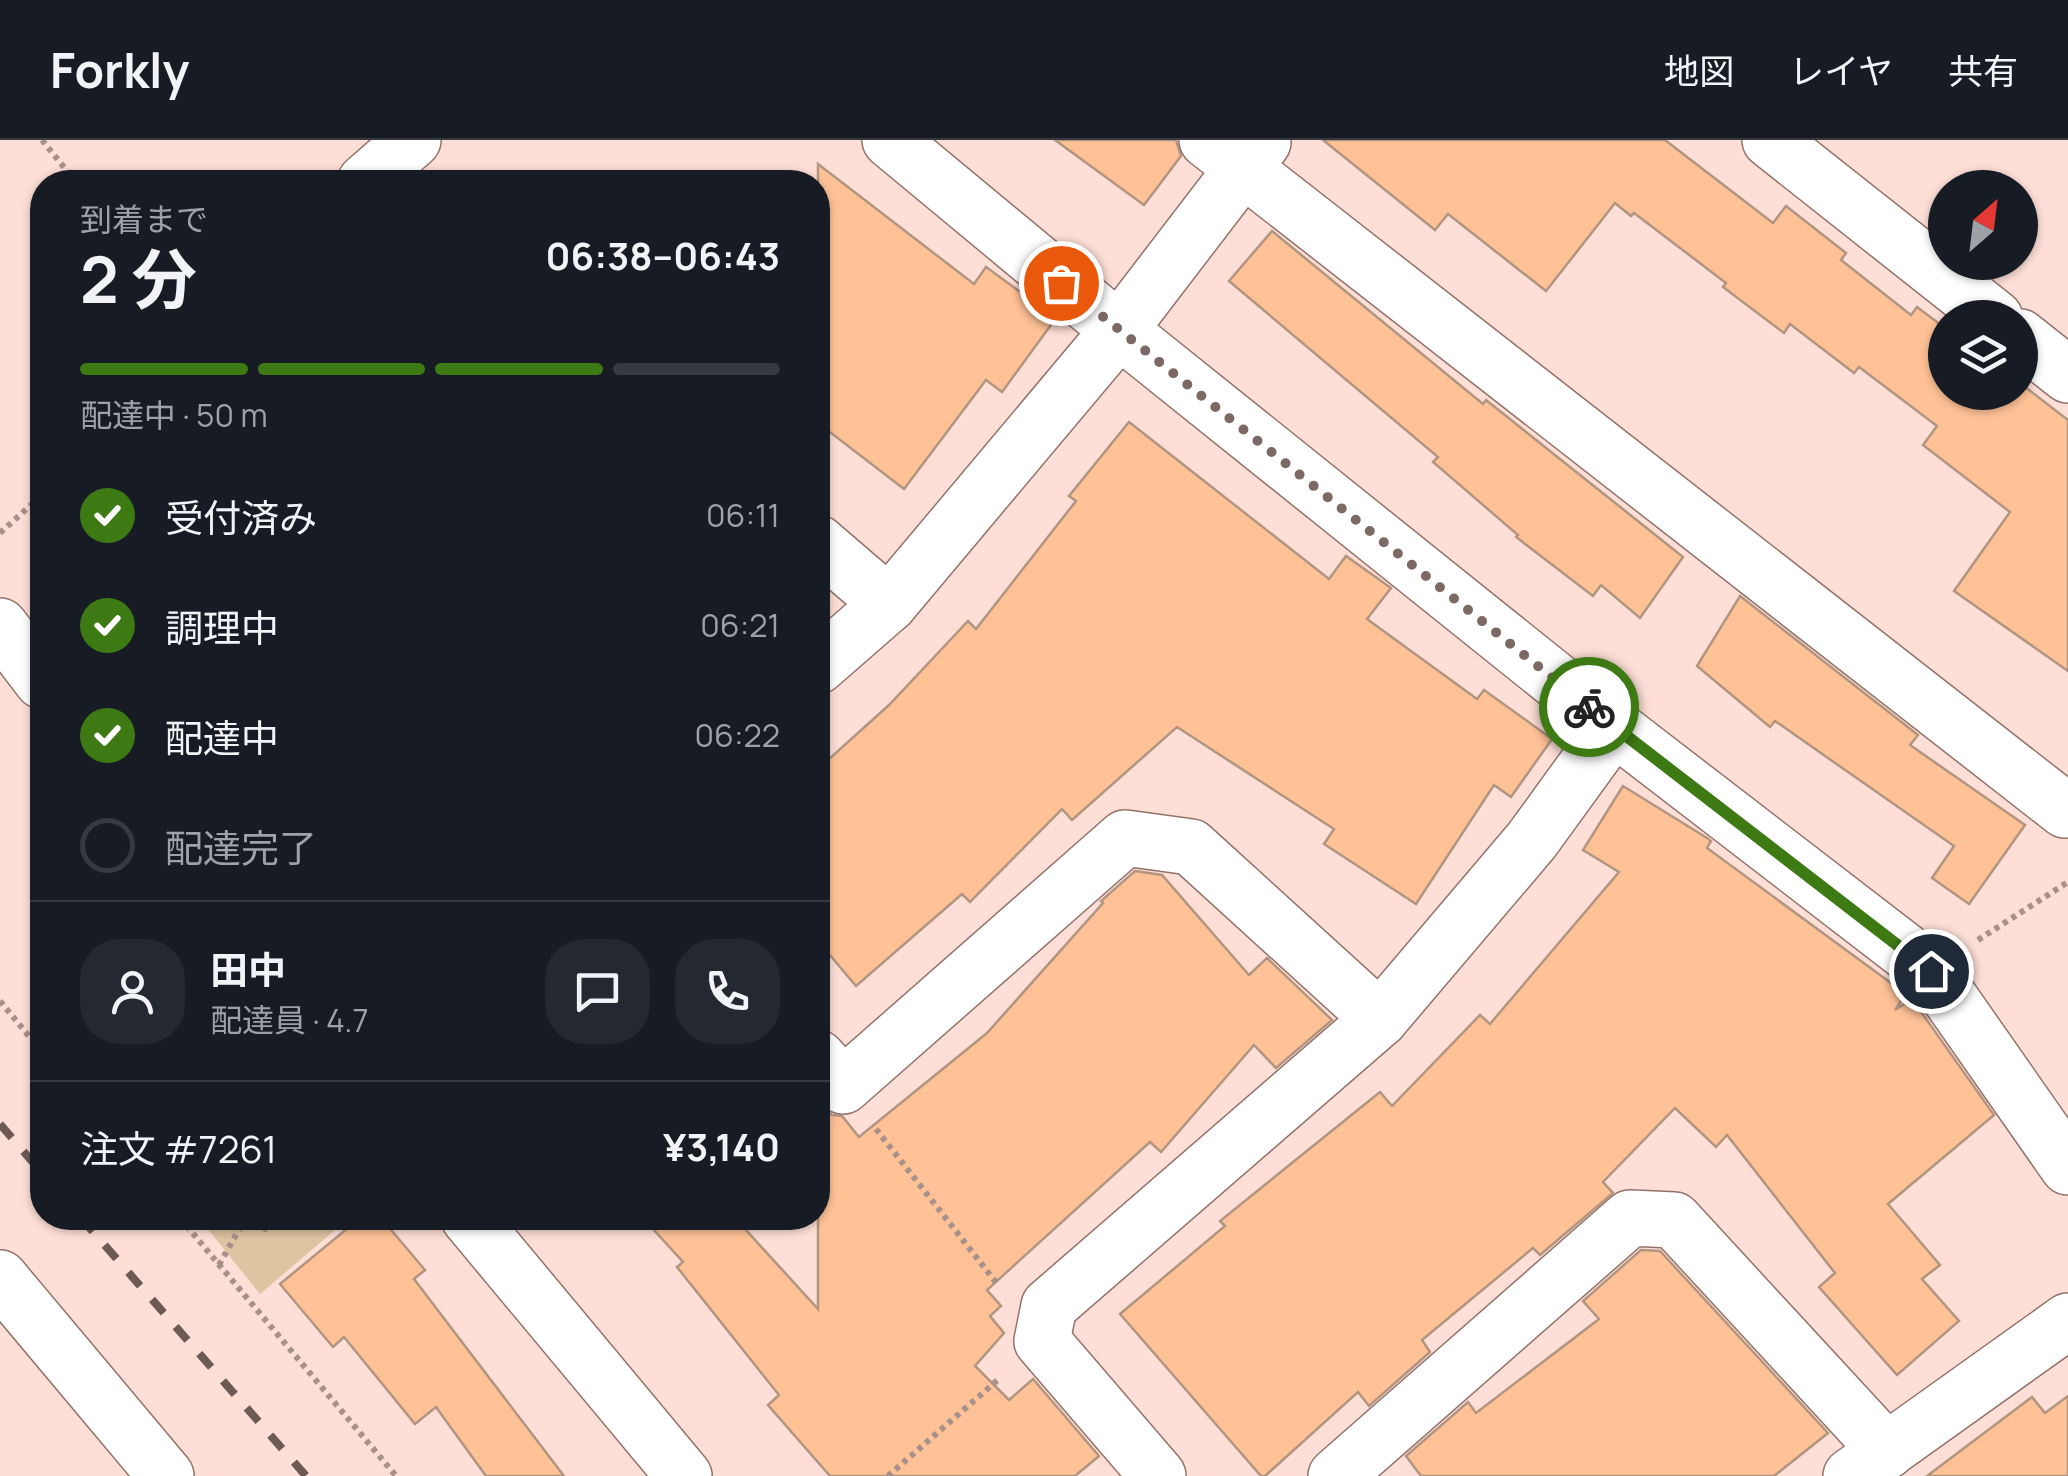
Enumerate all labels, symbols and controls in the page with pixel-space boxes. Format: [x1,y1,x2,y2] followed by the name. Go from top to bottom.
[50,37,189,102] text: Forkly
[1664,47,1734,95] text: 地図
[1789,47,1893,95] text: レイヤ
[1948,47,2018,95] text: 共有
[1928,170,2038,280] north arrow
[1928,170,2038,410] map controls
[80,197,208,241] text: 到着まで
[546,229,780,281] text: 06:38–06:43
[80,234,197,323] text: 2 分
[1019,241,1104,326] pin
[1034,256,1089,311] icon: bag
[1928,300,2038,410] button: layers
[80,393,268,437] text: 配達中 · 50 m
[80,488,135,543] icon: check
[165,491,317,543] text: 受付済み
[706,493,780,537] text: 06:11
[80,598,135,653] icon: check
[165,601,279,653] text: 調理中
[700,603,780,647] text: 06:21
[1539,657,1639,757] courier
[1562,680,1617,735] icon: bike
[80,708,135,763] icon: check
[165,711,279,763] text: 配達中
[695,713,780,757] text: 06:22
[165,821,317,873] text: 配達完了
[1889,929,1974,1014] pin
[80,939,185,1044] button: person
[545,939,650,1044] button: chat
[675,939,780,1044] button: phone
[210,943,286,995] text: 田中
[1904,944,1959,999] icon: home
[210,998,368,1042] text: 配達員 · 4.7
[663,1120,780,1172] text: ¥3,140
[80,1122,277,1174] text: 注文 #7261

